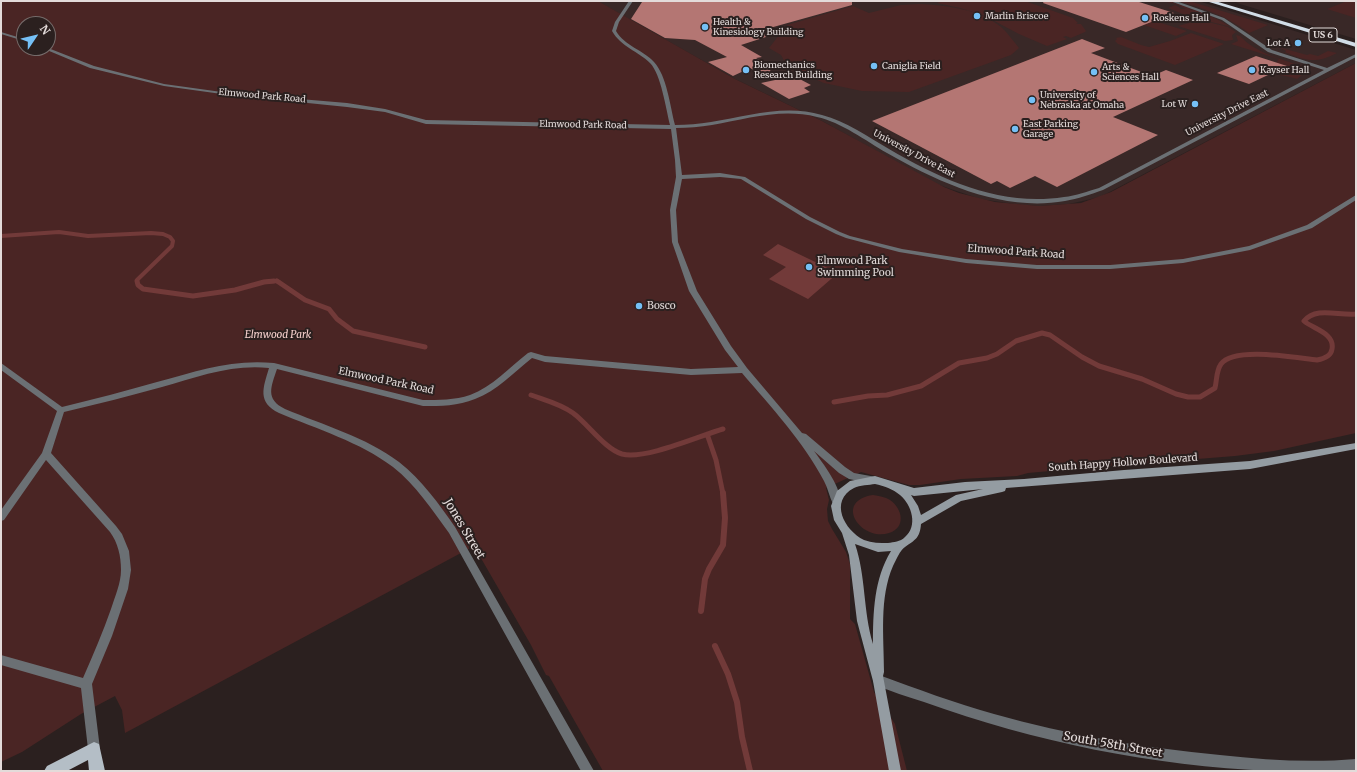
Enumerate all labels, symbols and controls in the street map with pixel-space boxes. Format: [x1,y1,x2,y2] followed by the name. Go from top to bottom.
[972,11,982,21] marker: Marlin Briscoe
[985,11,1048,21] place label: Marlin Briscoe
[1140,13,1150,23] marker: Roskens Hall
[1153,13,1209,23] place label: Roskens Hall
[16,16,56,56] north arrow
[713,17,804,38] place label: Health & Kinesiology Building
[37,22,53,37] text: N
[700,22,710,32] marker: Health & Kinesiology Building
[1309,28,1337,42] road number: US 6
[1267,38,1290,48] place label: Lot A
[1293,38,1303,48] marker: Lot A
[754,60,832,81] place label: Biomechanics Research Building
[869,61,879,71] marker: Caniglia Field
[882,61,941,71] place label: Caniglia Field
[1102,62,1159,83] place label: Arts & Sciences Hall
[741,65,751,75] marker: Biomechanics Research Building
[1247,65,1257,75] marker: Kayser Hall
[1260,65,1309,75] place label: Kayser Hall
[1089,67,1099,77] marker: Arts & Sciences Hall
[218,87,306,105] street label: Elmwood Park Road
[1184,87,1270,139] street label: University Drive East
[1040,90,1124,111] place label: University of Nebraska at Omaha
[1027,95,1037,105] marker: University of Nebraska at Omaha
[1161,99,1187,109] place label: Lot W
[1190,99,1200,109] marker: Lot W
[539,119,627,131] street label: Elmwood Park Road
[1023,119,1078,140] place label: East Parking Garage
[1010,124,1020,134] marker: East Parking Garage
[871,128,957,180] street label: University Drive East
[967,243,1065,261] street label: Elmwood Park Road
[817,255,894,278] place label: Elmwood Park Swimming Pool
[804,262,814,272] marker: Elmwood Park Swimming Pool
[647,300,675,312] place label: Bosco
[634,301,644,311] marker: Bosco
[245,329,311,341] park label: Elmwood Park
[337,365,435,397] street label: Elmwood Park Road
[1048,452,1198,474] street label: South Happy Hollow Boulevard
[440,496,488,562] street label: Jones Street
[1062,729,1164,761] street label: South 58th Street

